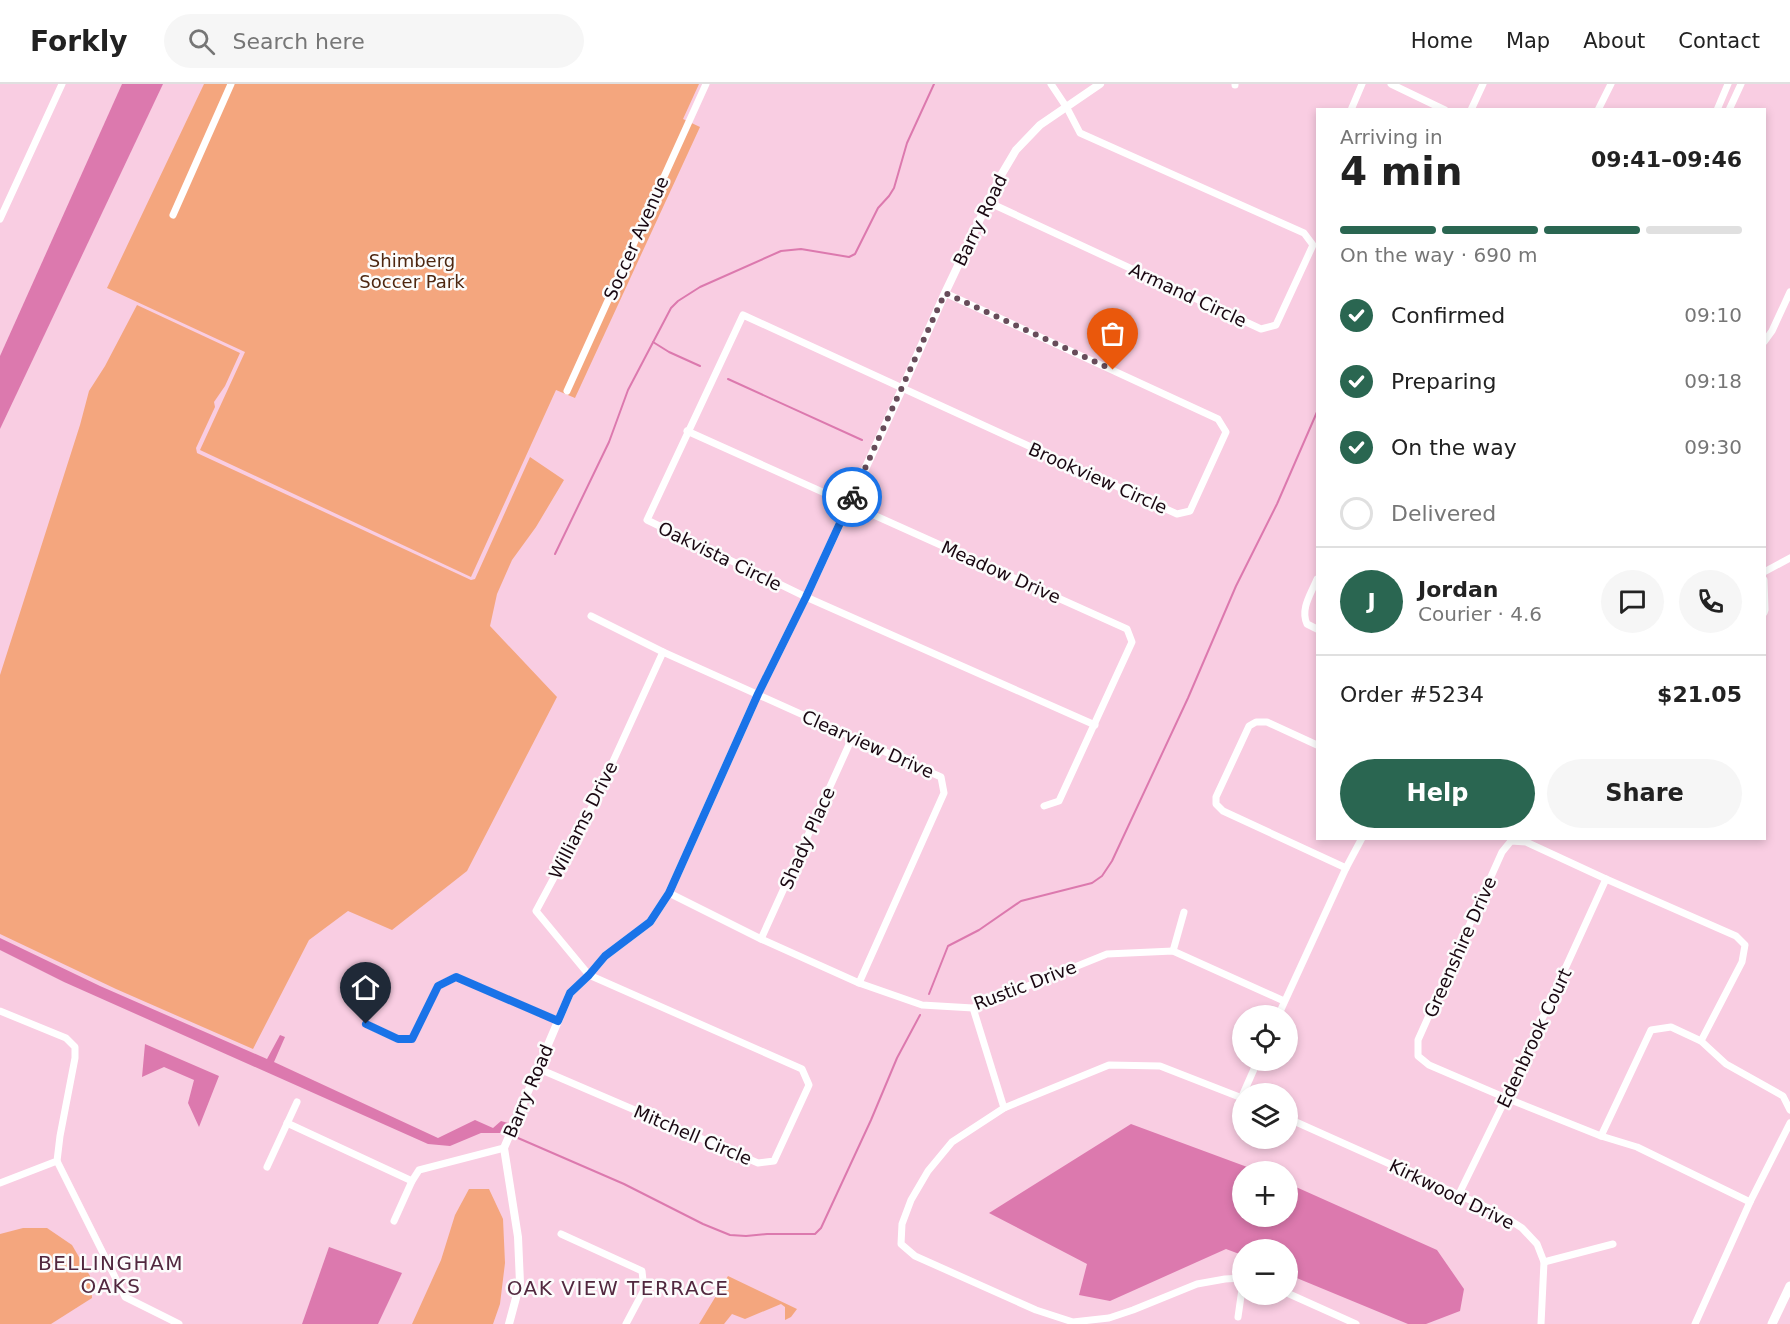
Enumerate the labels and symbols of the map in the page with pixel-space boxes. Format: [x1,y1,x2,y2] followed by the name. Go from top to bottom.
[949,171,1011,269] street label: Barry Road
[599,173,673,303] street label: Soccer Avenue
[359,250,465,292] park label: Shimberg Soccer Park
[1126,259,1250,331] street label: Armand Circle
[1087,308,1138,370] pin
[1025,438,1171,518] street label: Brookview Circle
[822,467,882,527] courier
[655,517,785,595] street label: Oakvista Circle
[938,536,1064,608] street label: Meadow Drive
[799,705,937,783] street label: Clearview Drive
[544,758,622,882] street label: Williams Drive
[775,784,839,892] street label: Shady Place
[1419,873,1501,1021] street label: Greenshire Drive
[971,956,1079,1014] street label: Rustic Drive
[340,962,391,1024] pin
[1493,965,1575,1111] street label: Edenbrook Court
[499,1041,557,1141] street label: Barry Road
[631,1101,755,1169] street label: Mitchell Circle
[1386,1155,1518,1233] street label: Kirkwood Drive
[38,1251,184,1298] district label: BELLINGHAM OAKS
[507,1276,729,1300] district label: OAK VIEW TERRACE

